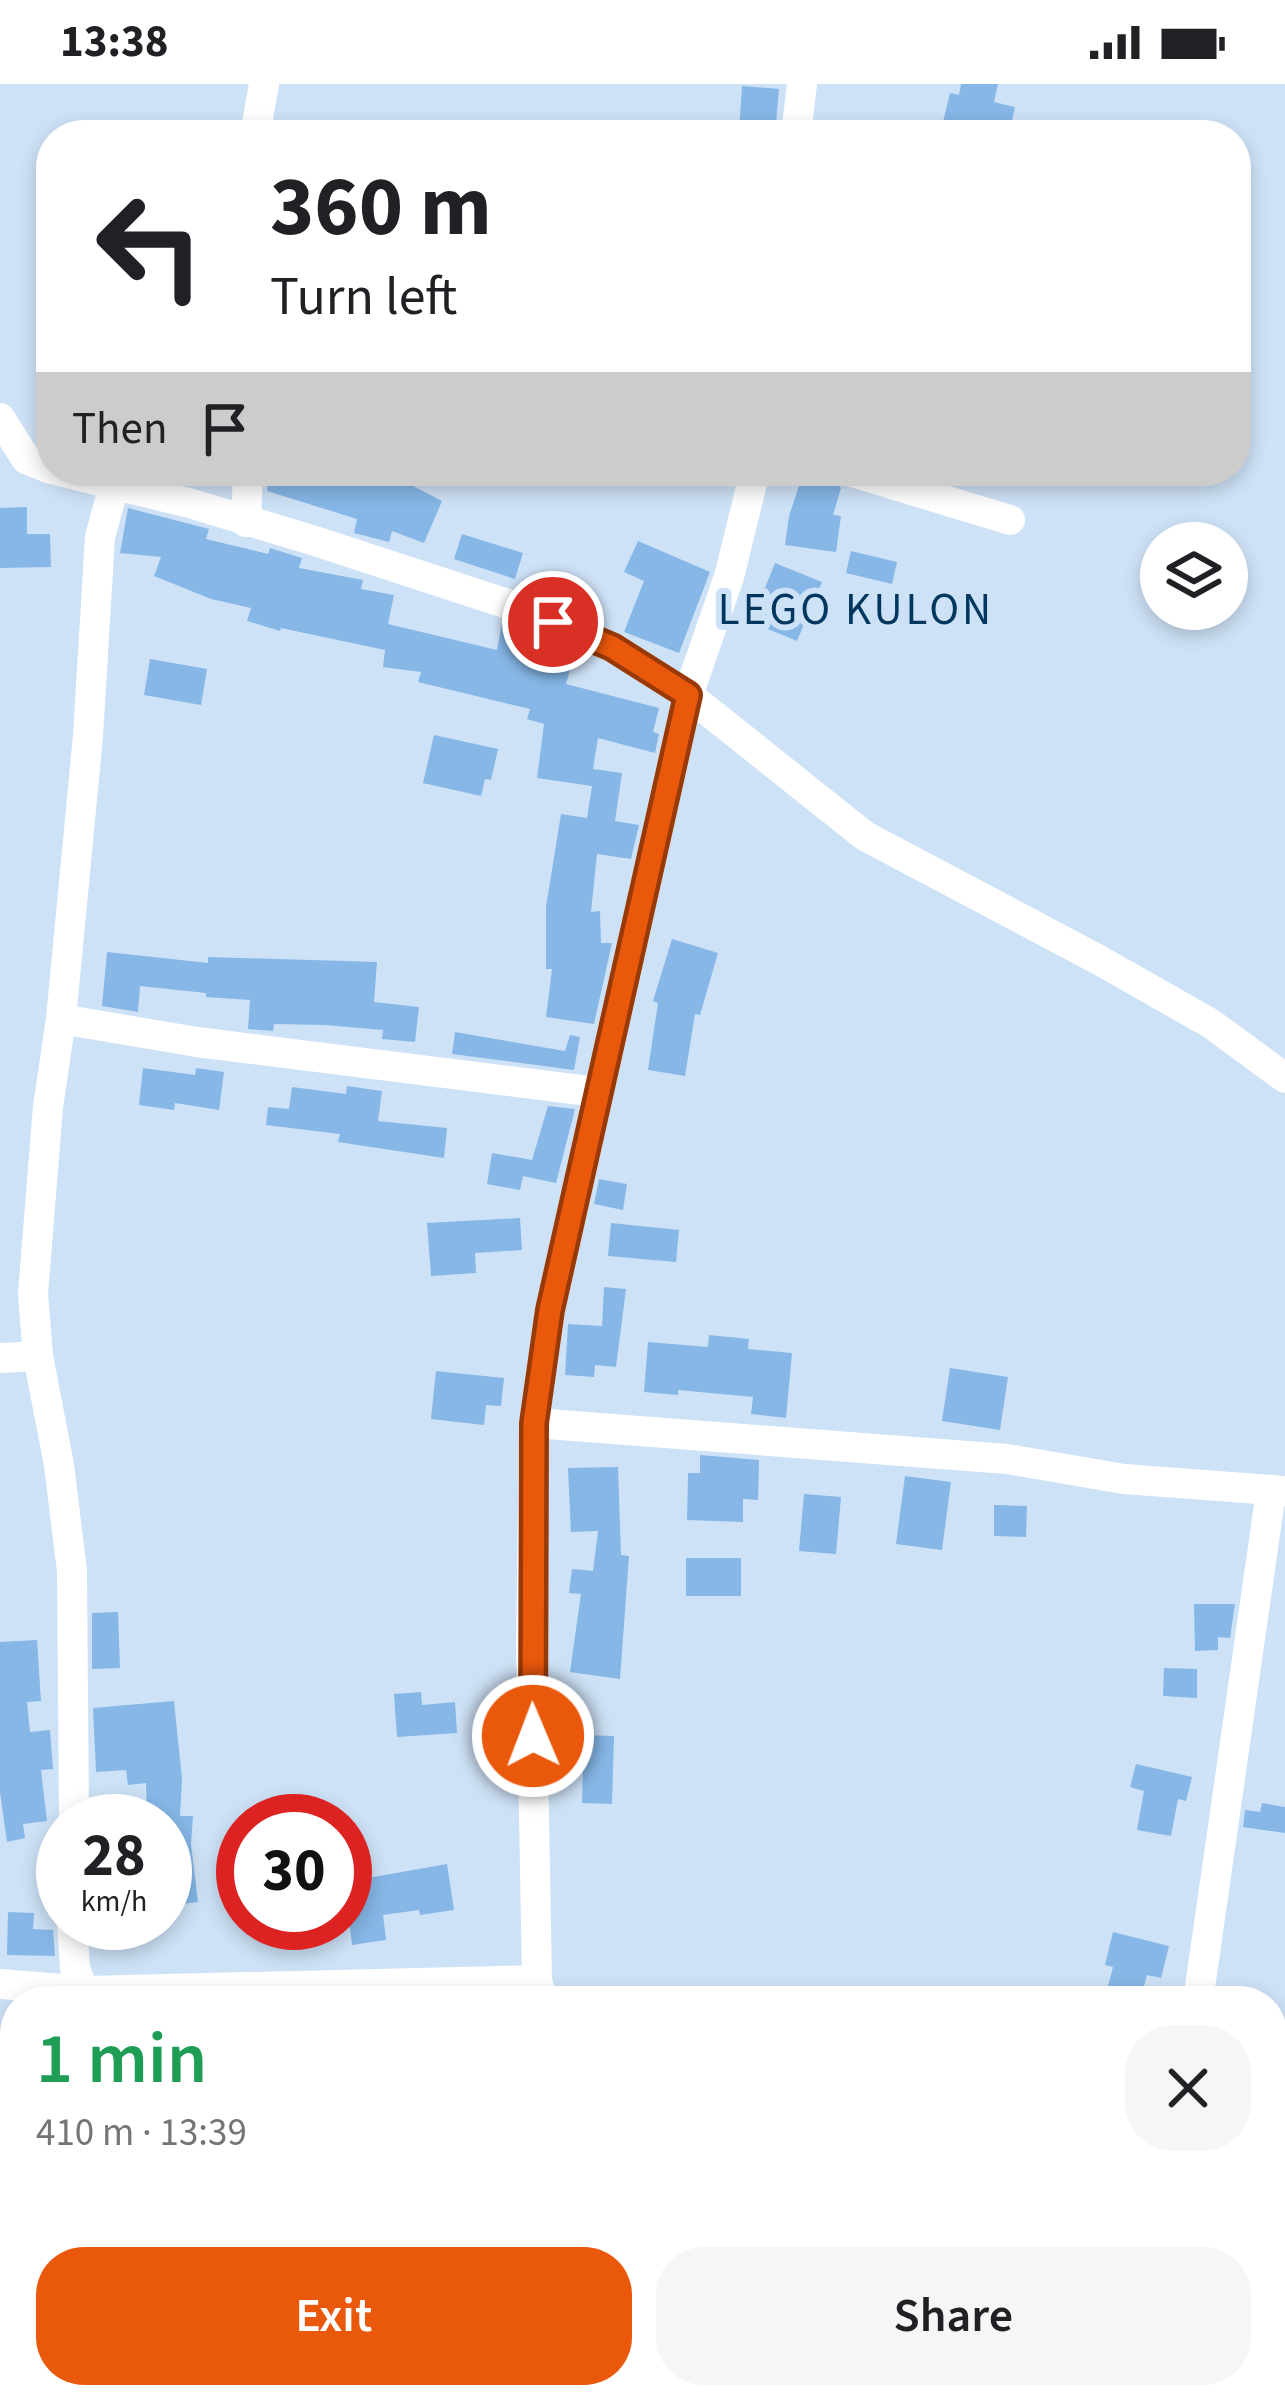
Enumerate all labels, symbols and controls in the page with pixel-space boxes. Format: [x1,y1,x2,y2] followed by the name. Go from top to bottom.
[60,10,169,74] text: 13:38
[270,148,492,268] text: 360 m
[72,168,228,324] icon: left
[270,259,457,336] text: Turn left
[192,396,258,462] icon: arrive
[72,397,168,461] text: Then
[1140,522,1248,630] map controls
[1140,522,1248,630] button: layers
[502,571,604,673] pin
[718,578,994,642] district label: LEGO KULON
[520,589,586,655] icon: arrive
[470,1673,596,1799] position arrow
[216,1794,372,1950] speed limit sign: 30
[82,1814,146,1899] text: 28
[81,1880,147,1923] text: km/h
[36,2008,207,2111] text: 1 min
[1125,2025,1251,2151] button: close
[36,2105,247,2161] text: 410 m · 13:39
[36,2247,632,2385] button: Exit
[656,2247,1251,2385] button: Share

